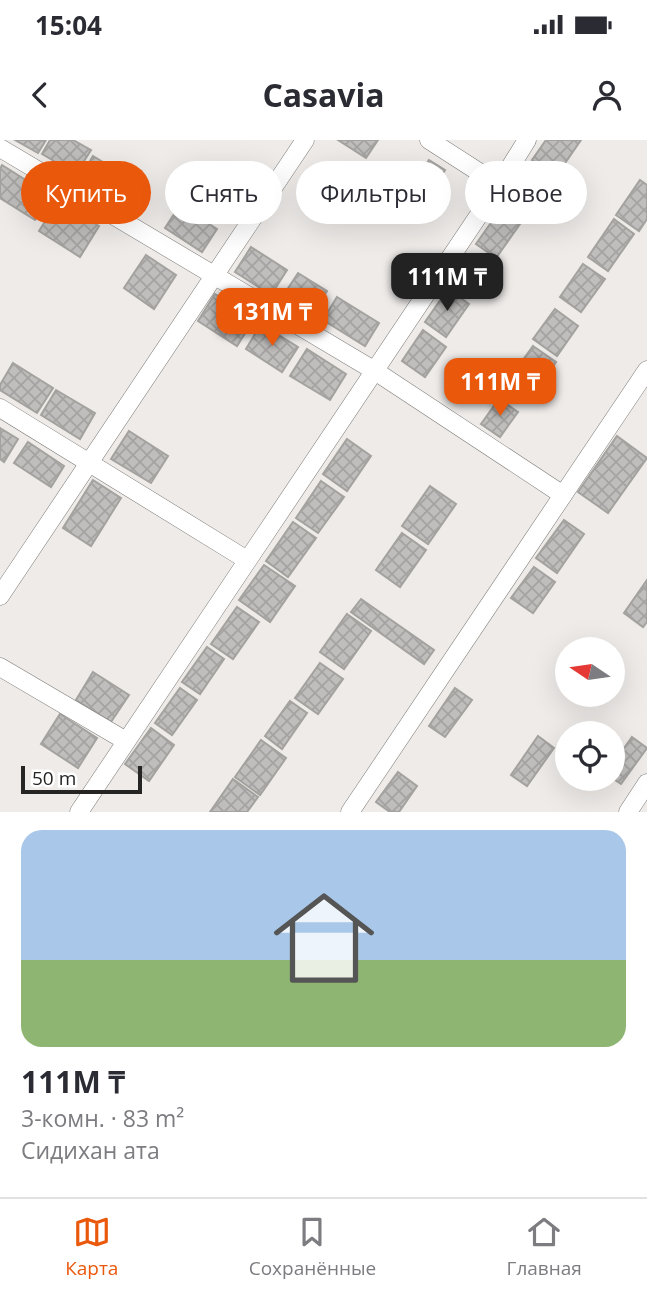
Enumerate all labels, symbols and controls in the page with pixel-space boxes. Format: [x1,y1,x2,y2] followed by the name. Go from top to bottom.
[35,7,102,43] text: 15:04
[262,73,385,116] text: Casavia
[21,76,59,114] icon: back
[588,76,626,114] icon: person
[21,161,151,224] chip: Купить
[165,161,282,224] chip: Снять
[296,161,451,224] chip: Фильтры
[465,161,587,224] chip: Новое
[390,254,504,313] pin: 111M ₸
[407,260,487,292] text: 111M ₸
[215,288,329,348] pin: 131M ₸
[232,295,312,327] text: 131M ₸
[443,358,557,418] pin: 111M ₸
[460,365,540,397] text: 111M ₸
[555,637,625,707] north arrow
[555,637,625,791] map controls
[555,721,625,791] button: locate
[21,763,142,795] scale bar
[32,765,76,791] text: 50 m
[261,875,387,1001] icon: home
[21,1061,125,1102] text: 111M ₸
[21,1102,184,1134] text: 3-комн. · 83 m²
[21,1134,160,1166] text: Сидихан ата
[65,1213,118,1281] tab: Карта
[249,1213,376,1281] tab: Сохранённые
[507,1213,582,1281] tab: Главная

